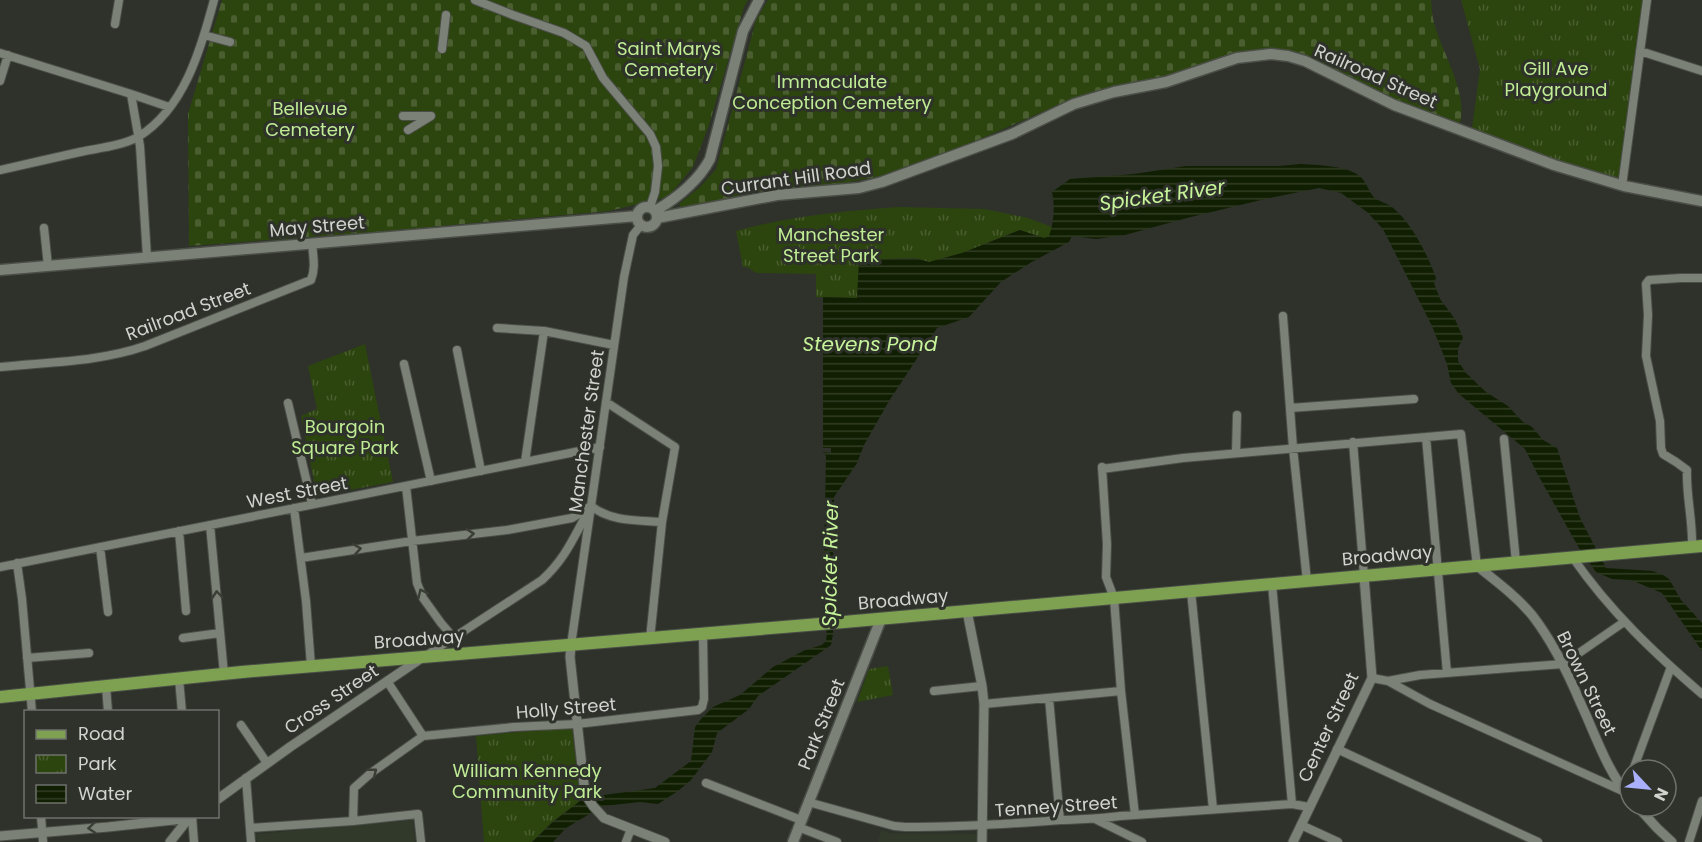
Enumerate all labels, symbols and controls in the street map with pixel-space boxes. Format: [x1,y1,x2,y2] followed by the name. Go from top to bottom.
[617,36,721,82] park label: Saint Marys Cemetery
[1311,38,1441,114] street label: Railroad Street
[1505,56,1607,102] park label: Gill Ave Playground
[732,69,932,115] park label: Immaculate Conception Cemetery
[265,96,355,142] park label: Bellevue Cemetery
[719,155,873,201] street label: Currant Hill Road
[1098,172,1227,218] water label: Spicket River
[268,209,366,243] street label: May Street
[778,222,885,268] park label: Manchester Street Park
[122,276,254,346] street label: Railroad Street
[803,330,938,358] water label: Stevens Pond
[562,348,610,514] street label: Manchester Street
[291,414,400,460] park label: Bourgoin Square Park
[244,470,350,514] street label: West Street
[815,500,845,627] water label: Spicket River
[466,528,475,541] one-way arrow
[1341,539,1433,571] street label: Broadway
[352,544,361,556] one-way arrow
[857,583,949,615] street label: Broadway
[417,589,429,600] one-way arrow
[211,590,224,599] one-way arrow
[373,623,465,655] street label: Broadway
[1551,627,1623,739] street label: Brown Street
[279,658,383,740] street label: Cross Street
[1292,668,1364,786] street label: Center Street
[791,675,851,773] street label: Park Street
[515,691,617,725] street label: Holly Street
[24,710,219,818] legend
[78,721,125,746] text: Road
[78,751,117,776] text: Park
[452,758,603,804] park label: William Kennedy Community Park
[1618,758,1678,818] north arrow
[366,768,377,779] one-way arrow
[78,781,132,806] text: Water
[1648,784,1674,805] text: N
[994,789,1118,823] street label: Tenney Street
[87,822,96,835] one-way arrow

